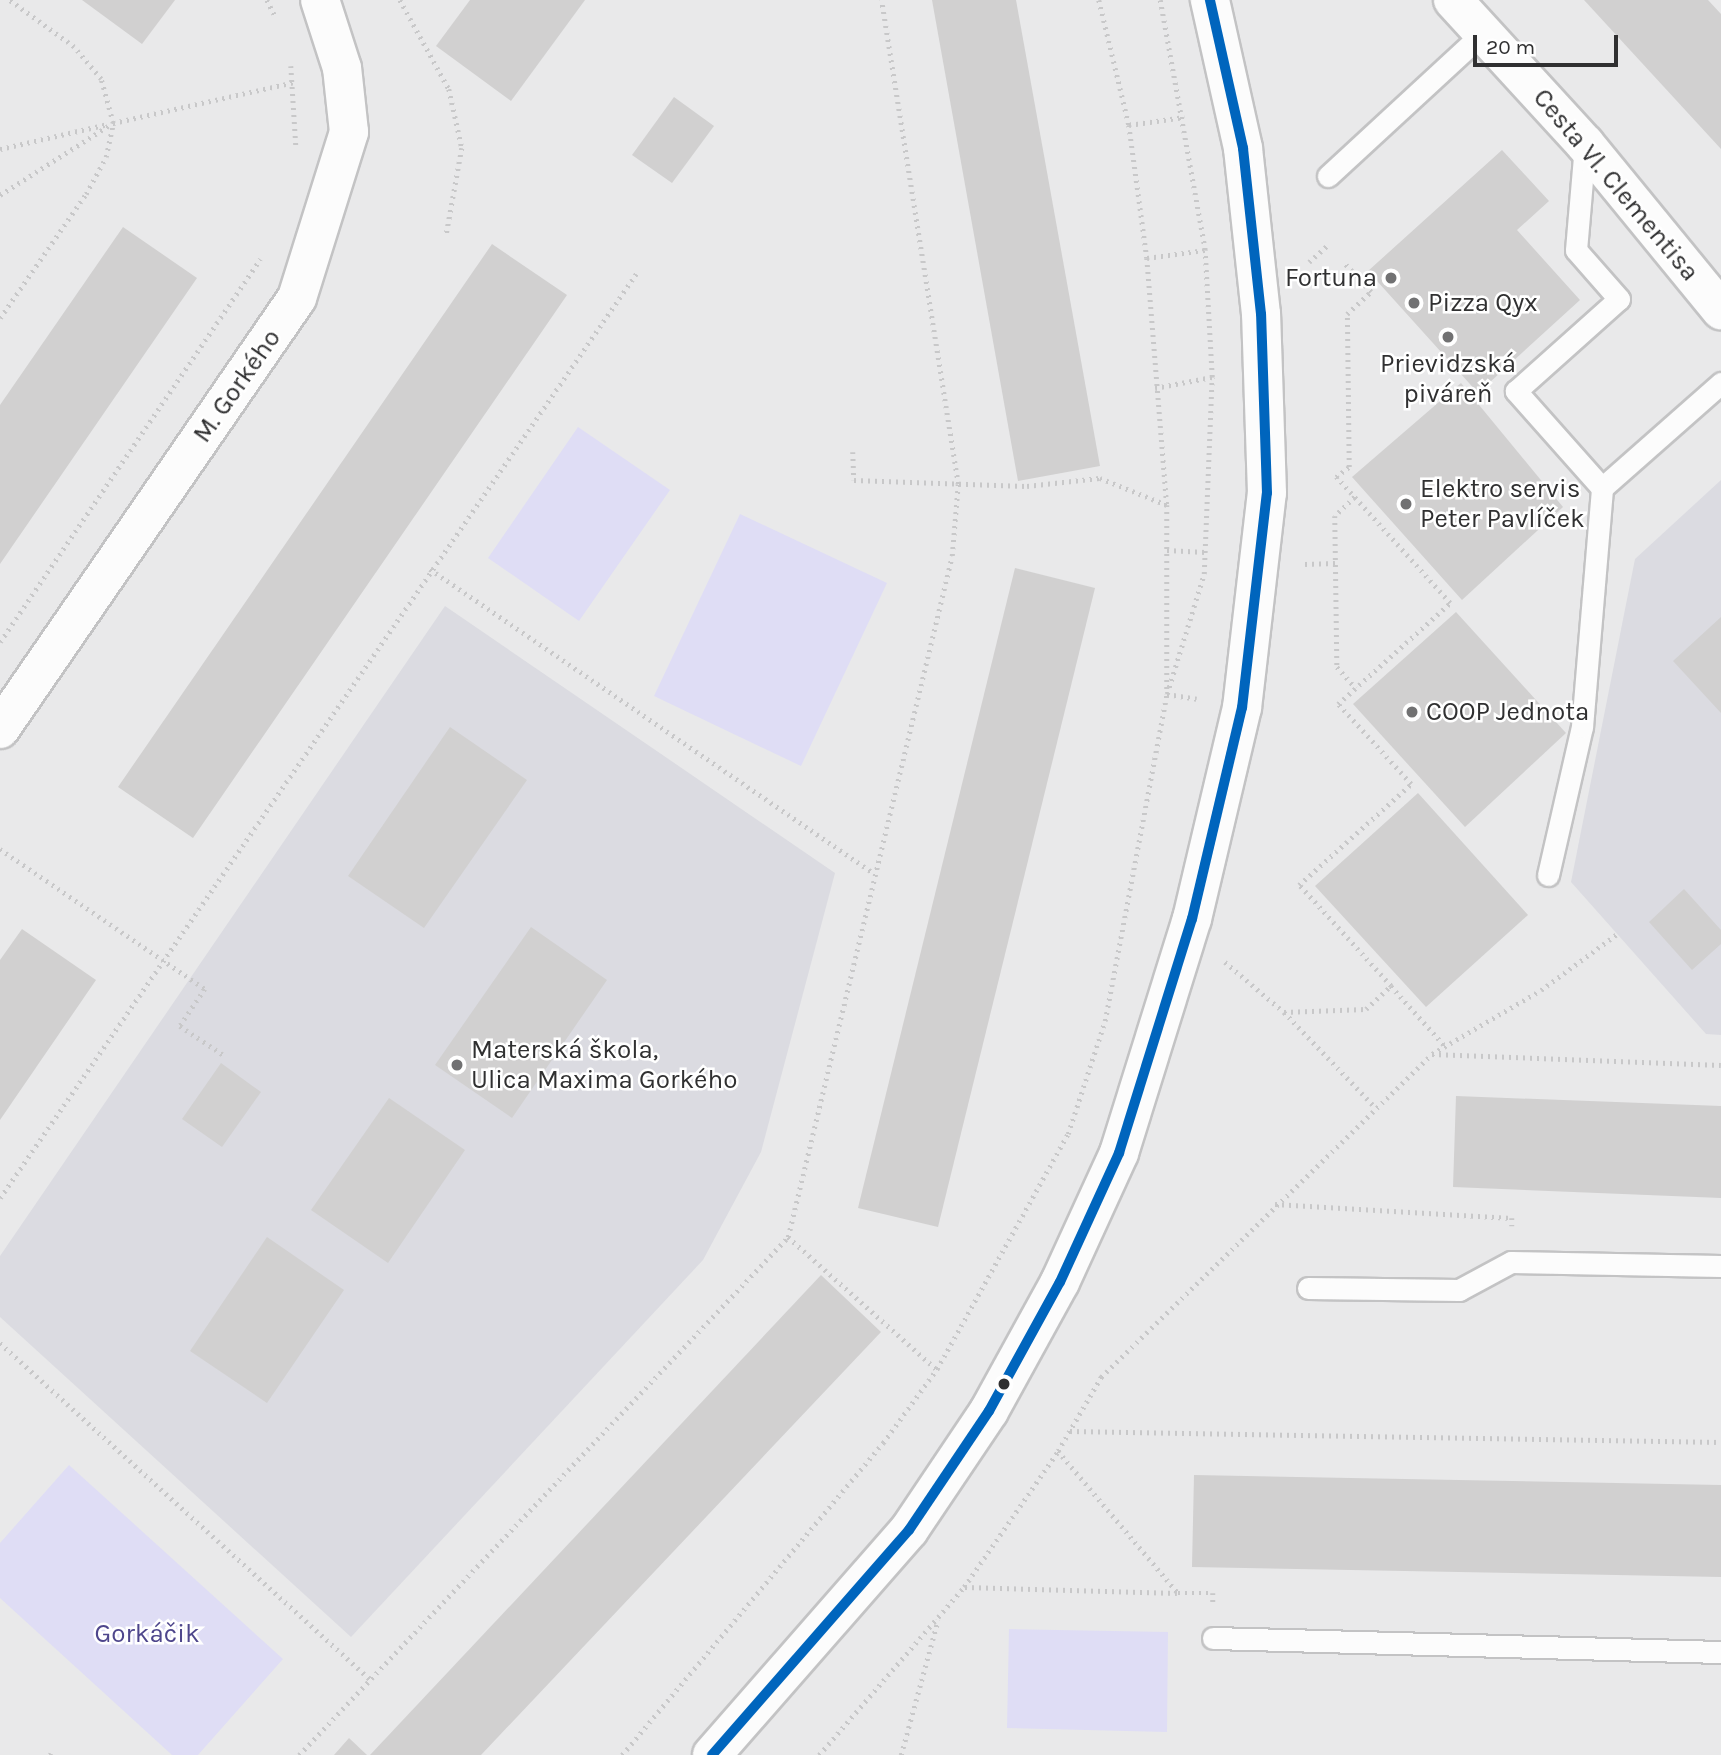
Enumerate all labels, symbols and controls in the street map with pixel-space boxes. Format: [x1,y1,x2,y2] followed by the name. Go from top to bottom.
[1476,21,1621,65] scale bar
[1486,35,1535,59] text: 20 m
[1526,83,1706,287] street label: Cesta Vl. Clementisa
[1285,262,1377,294] place label: Fortuna
[1383,270,1399,286] marker: Fortuna
[1428,287,1538,319] place label: Pizza Qyx
[1406,295,1422,311] marker: Pizza Qyx
[187,323,287,449] street label: M. Gorkého
[1440,329,1456,345] marker: Prievidzská piváreň
[1380,348,1516,410] place label: Prievidzská piváreň
[1420,473,1585,534] place label: Elektro servis Peter Pavlíček
[1398,496,1414,512] marker: Elektro servis Peter Pavlíček
[1426,696,1589,728] place label: COOP Jednota
[1404,704,1420,720] marker: COOP Jednota
[471,1034,737,1096] place label: Materská škola, Ulica Maxima Gorkého
[449,1057,465,1073] marker: Materská škola, Ulica Maxima Gorkého
[997,1377,1011,1391] unlabelled marker
[94,1618,200,1650] park label: Gorkáčik

